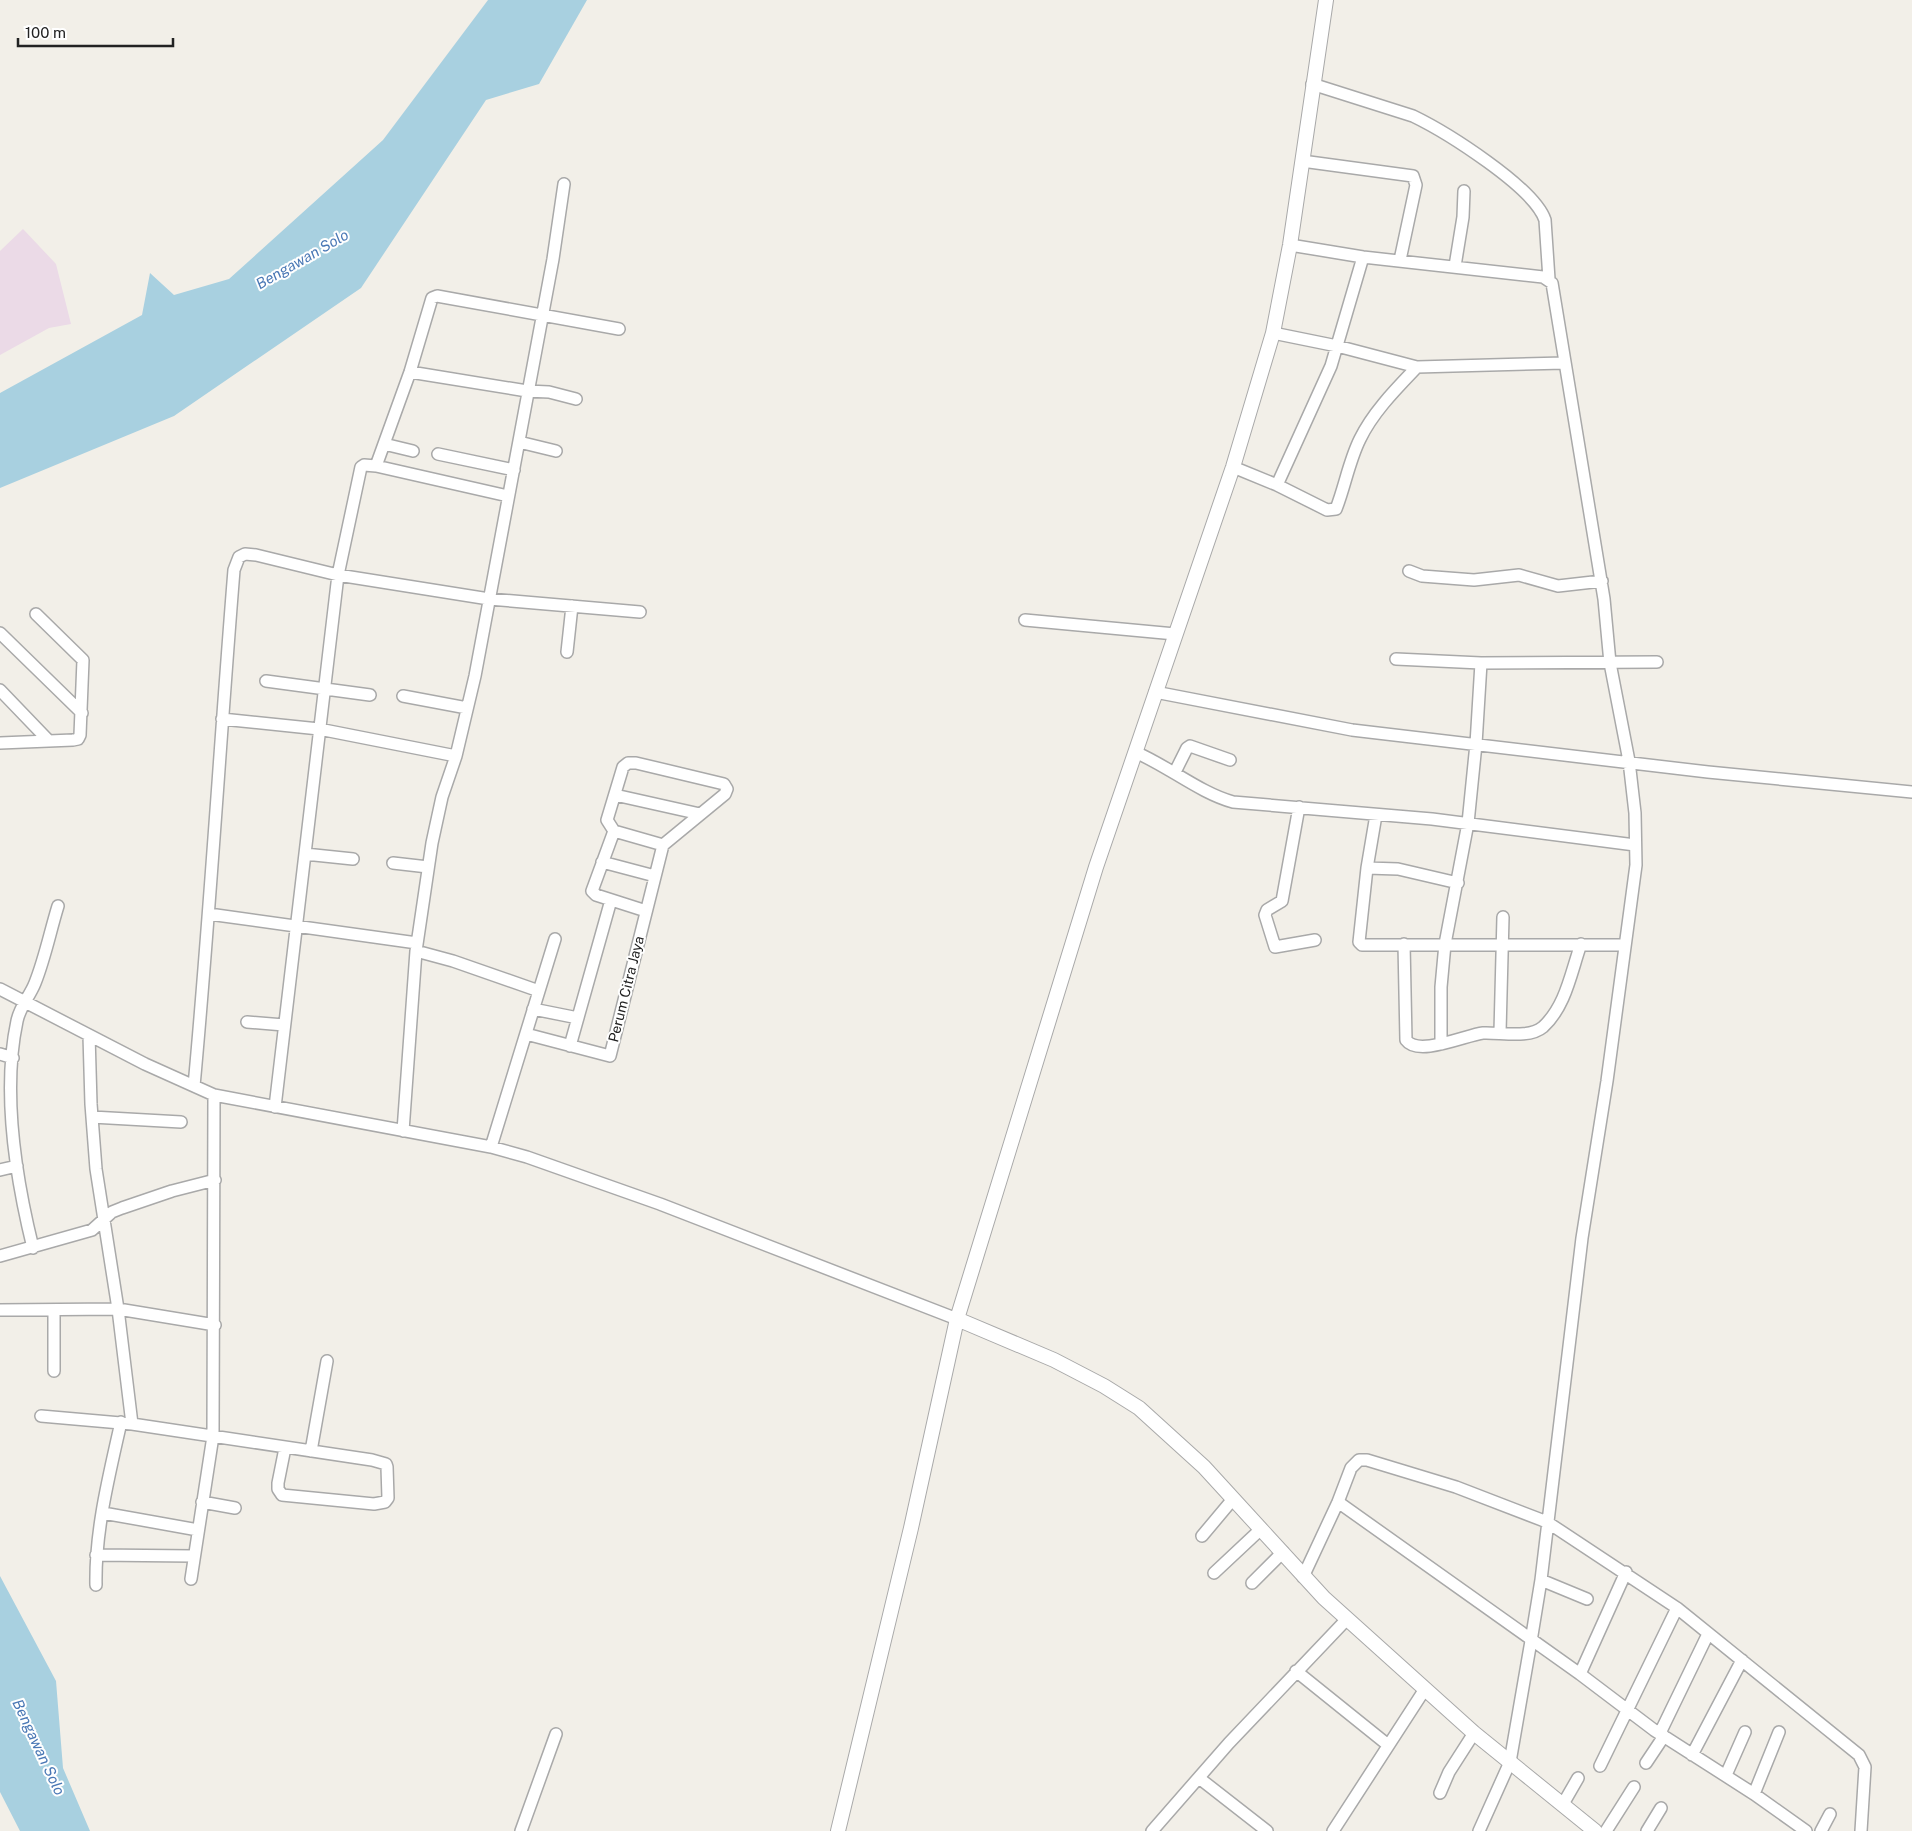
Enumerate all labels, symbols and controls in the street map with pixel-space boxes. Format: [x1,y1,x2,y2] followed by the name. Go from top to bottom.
[18,15,172,47] scale bar
[25,24,66,41] text: 100 m
[253,226,351,292] water label: Bengawan Solo
[605,934,647,1044] street label: Perum Citra Jaya
[9,1696,69,1798] water label: Bengawan Solo

